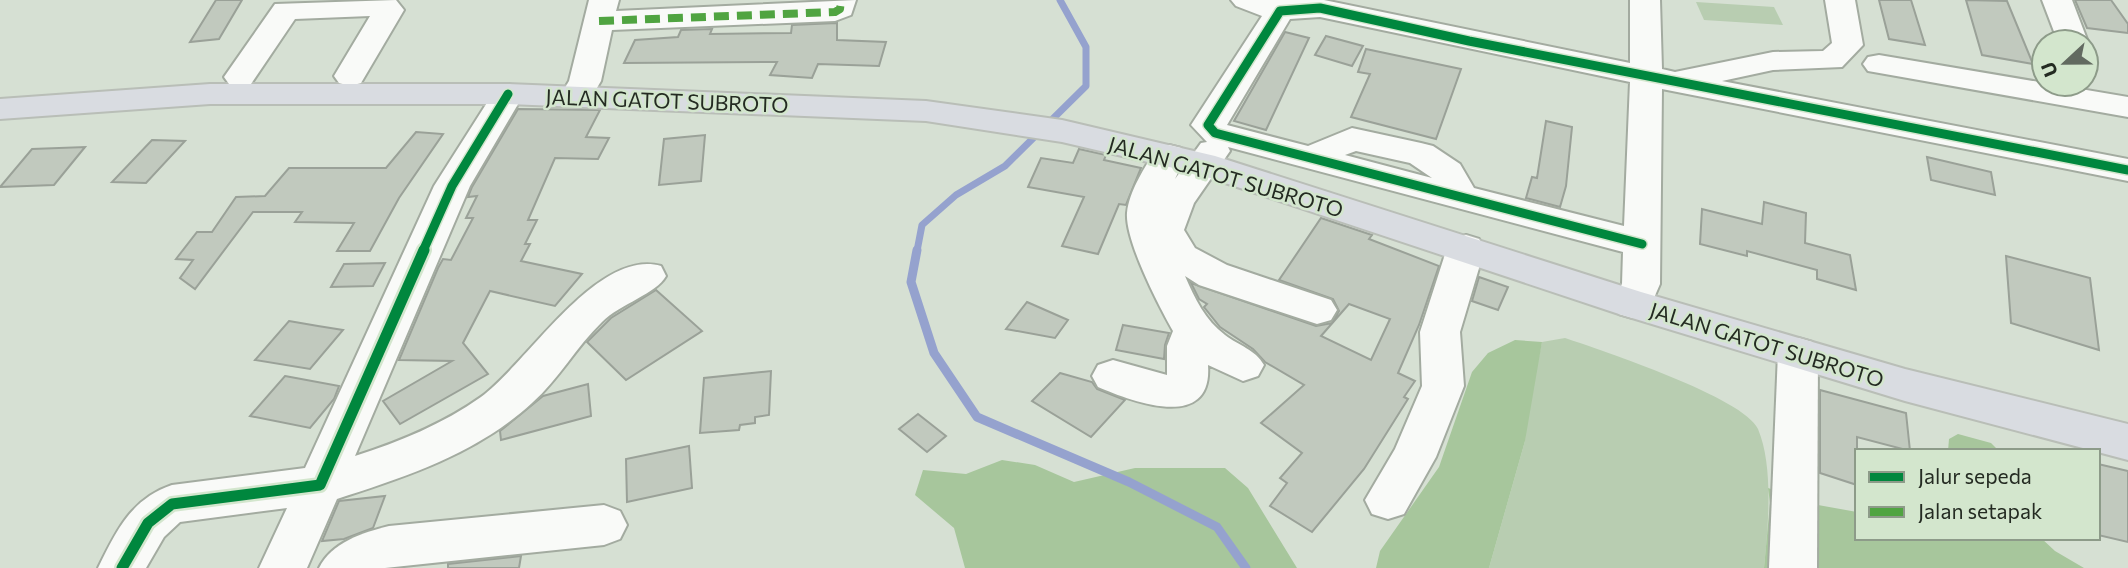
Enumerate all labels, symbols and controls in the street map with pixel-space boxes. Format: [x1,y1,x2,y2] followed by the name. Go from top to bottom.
[2030,28,2100,98] north arrow
[2036,59,2062,80] text: U
[545,83,789,117] street label: JALAN GATOT SUBROTO
[1106,130,1346,222] street label: JALAN GATOT SUBROTO
[1647,296,1887,392] street label: JALAN GATOT SUBROTO
[1855,449,2100,540] legend
[1918,463,2032,488] text: Jalur sepeda
[1918,498,2042,523] text: Jalan setapak

